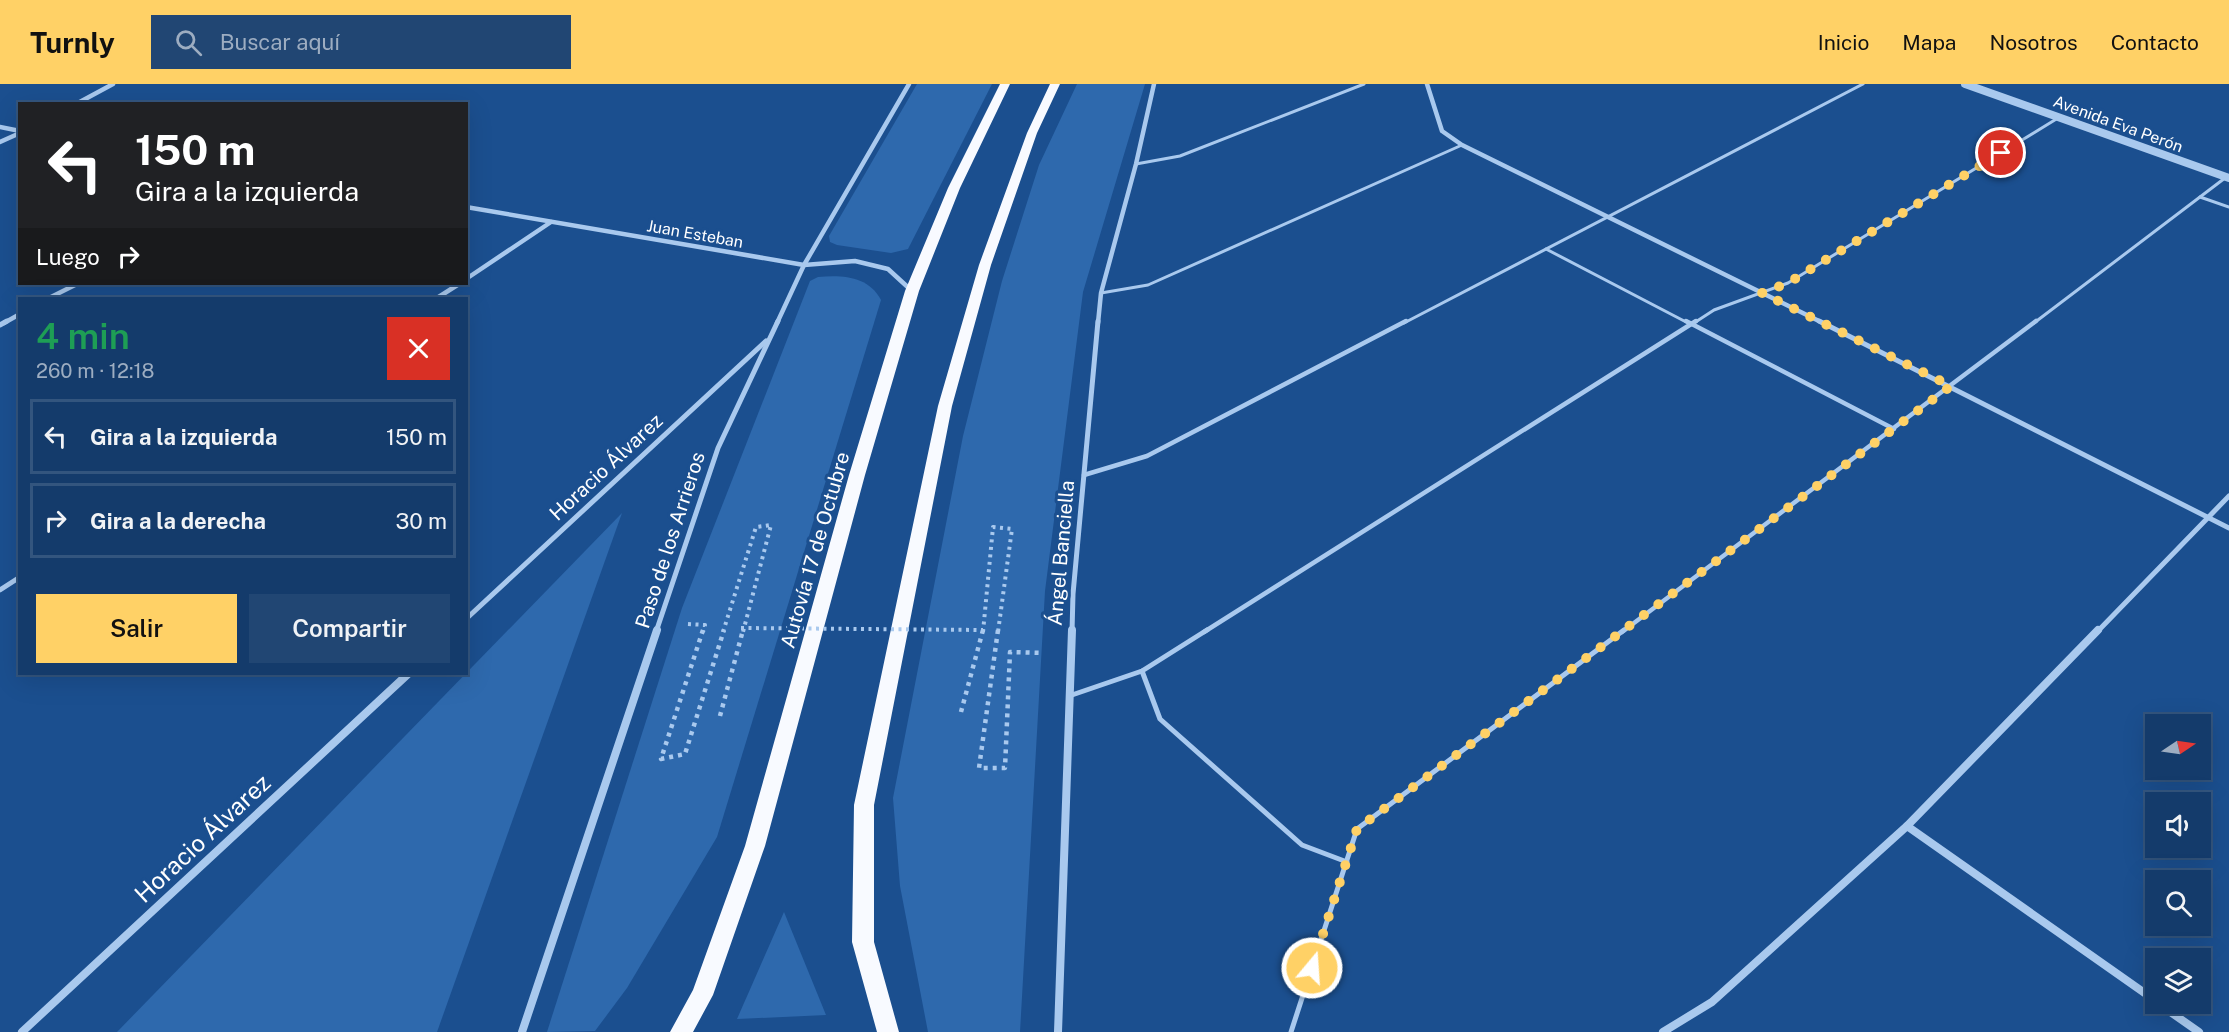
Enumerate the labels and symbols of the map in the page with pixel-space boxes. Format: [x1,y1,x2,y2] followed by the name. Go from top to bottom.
[2051,92,2185,156] street label: Avenida Eva Perón
[1975,127,2026,178] pin
[645,216,745,252] street label: Juan Esteban
[544,408,668,526] street label: Horacio Álvarez
[630,449,710,631] street label: Paso de los Arrieros
[775,449,855,651] street label: Autovía 17 de Octubre
[1042,479,1079,627] street label: Ángel Banciella
[2145,714,2211,780] north arrow
[128,768,276,908] street label: Horacio Álvarez
[1280,936,1344,1000] position arrow

